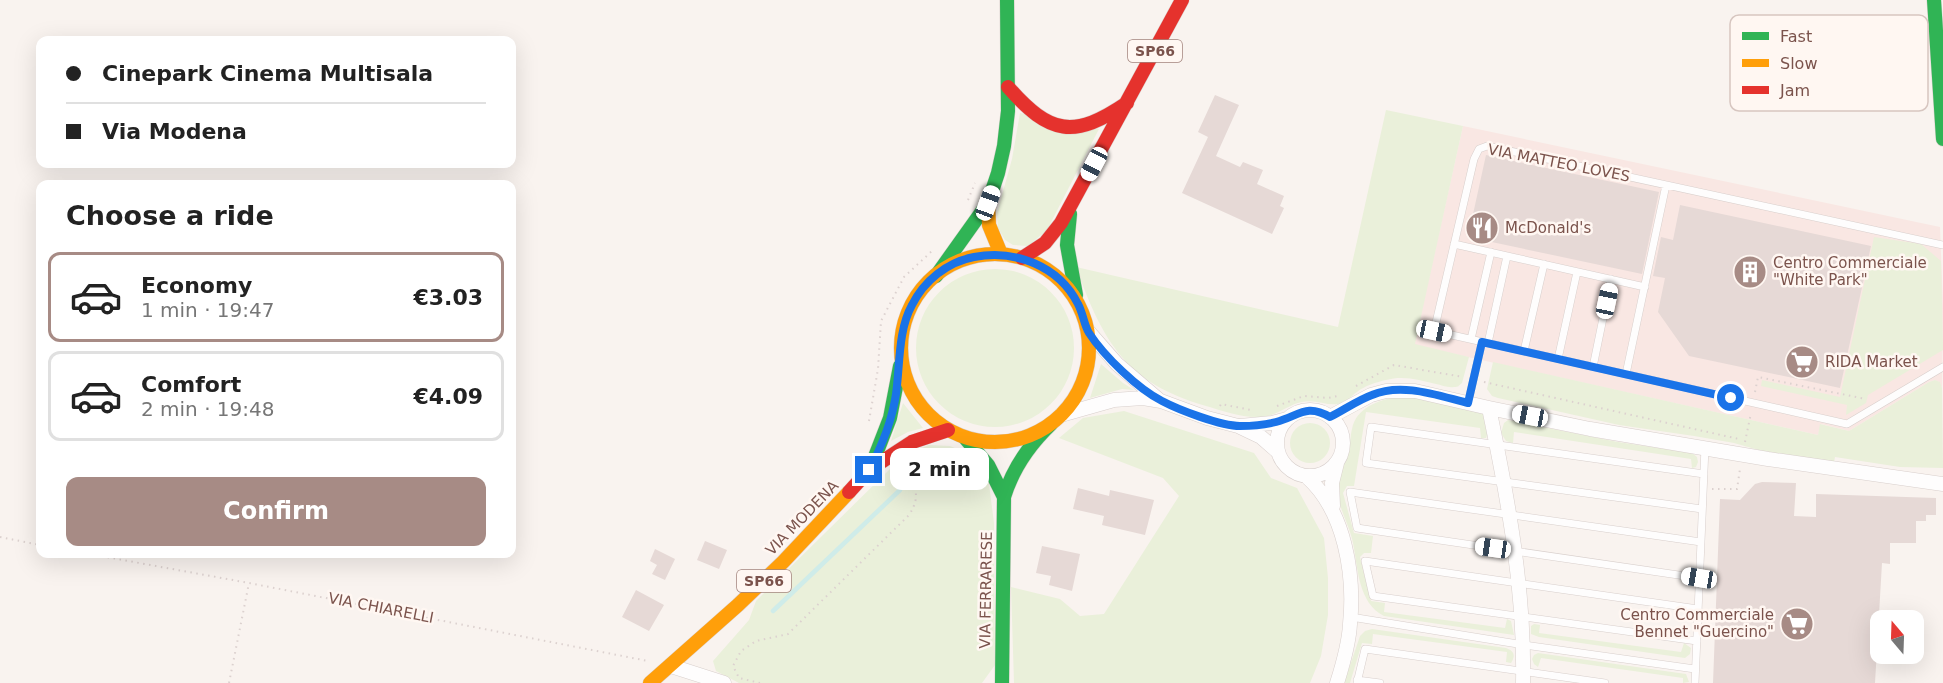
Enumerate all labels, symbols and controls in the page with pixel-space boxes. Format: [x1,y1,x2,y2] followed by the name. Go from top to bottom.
[1730,15,1928,111] legend
[1780,27,1812,46] text: Fast
[1128,40,1182,62] road number: SP66
[1780,54,1817,73] text: Slow
[102,61,433,86] text: Cinepark Cinema Multisala
[1779,81,1810,100] text: Jam
[102,119,247,144] text: Via Modena
[1486,140,1632,186] street label: VIA MATTEO LOVES
[1078,144,1110,184] car
[973,183,1003,223] car
[66,200,274,231] text: Choose a ride
[1464,210,1500,246] restaurant icon: McDonald's
[1505,219,1591,237] place label: McDonald's
[1732,254,1768,290] building icon: Centro Commerciale "White Park"
[1773,254,1927,289] place label: Centro Commerciale "White Park"
[69,270,123,324] icon: car
[141,273,252,298] text: Economy
[1594,282,1620,320] car
[413,285,483,310] text: €3.03
[141,298,275,322] text: 1 min · 19:47
[1415,318,1453,344] car
[1784,344,1820,380] supermarket icon: RIDA Market
[1825,353,1918,371] place label: RIDA Market
[69,369,123,423] icon: car
[141,372,241,397] text: Comfort
[413,384,483,409] text: €4.09
[1717,384,1744,411] route start
[141,397,275,421] text: 2 min · 19:48
[1511,404,1549,428] car
[890,449,989,491] callout: 2 min
[855,456,882,483] route end
[908,457,971,481] text: 2 min
[762,476,843,559] street label: VIA MODENA
[66,477,486,546] button: Confirm
[976,531,996,649] street label: VIA FERRARESE
[1474,537,1512,559] car
[1680,566,1718,590] car
[737,570,791,592] road number: SP66
[327,589,435,627] street label: VIA CHIARELLI
[1620,606,1774,641] place label: Centro Commerciale Bennet "Guercino"
[1779,606,1815,642] supermarket icon: Centro Commerciale Bennet "Guercino"
[1870,610,1924,664] north arrow
[1870,610,1924,664] map controls

